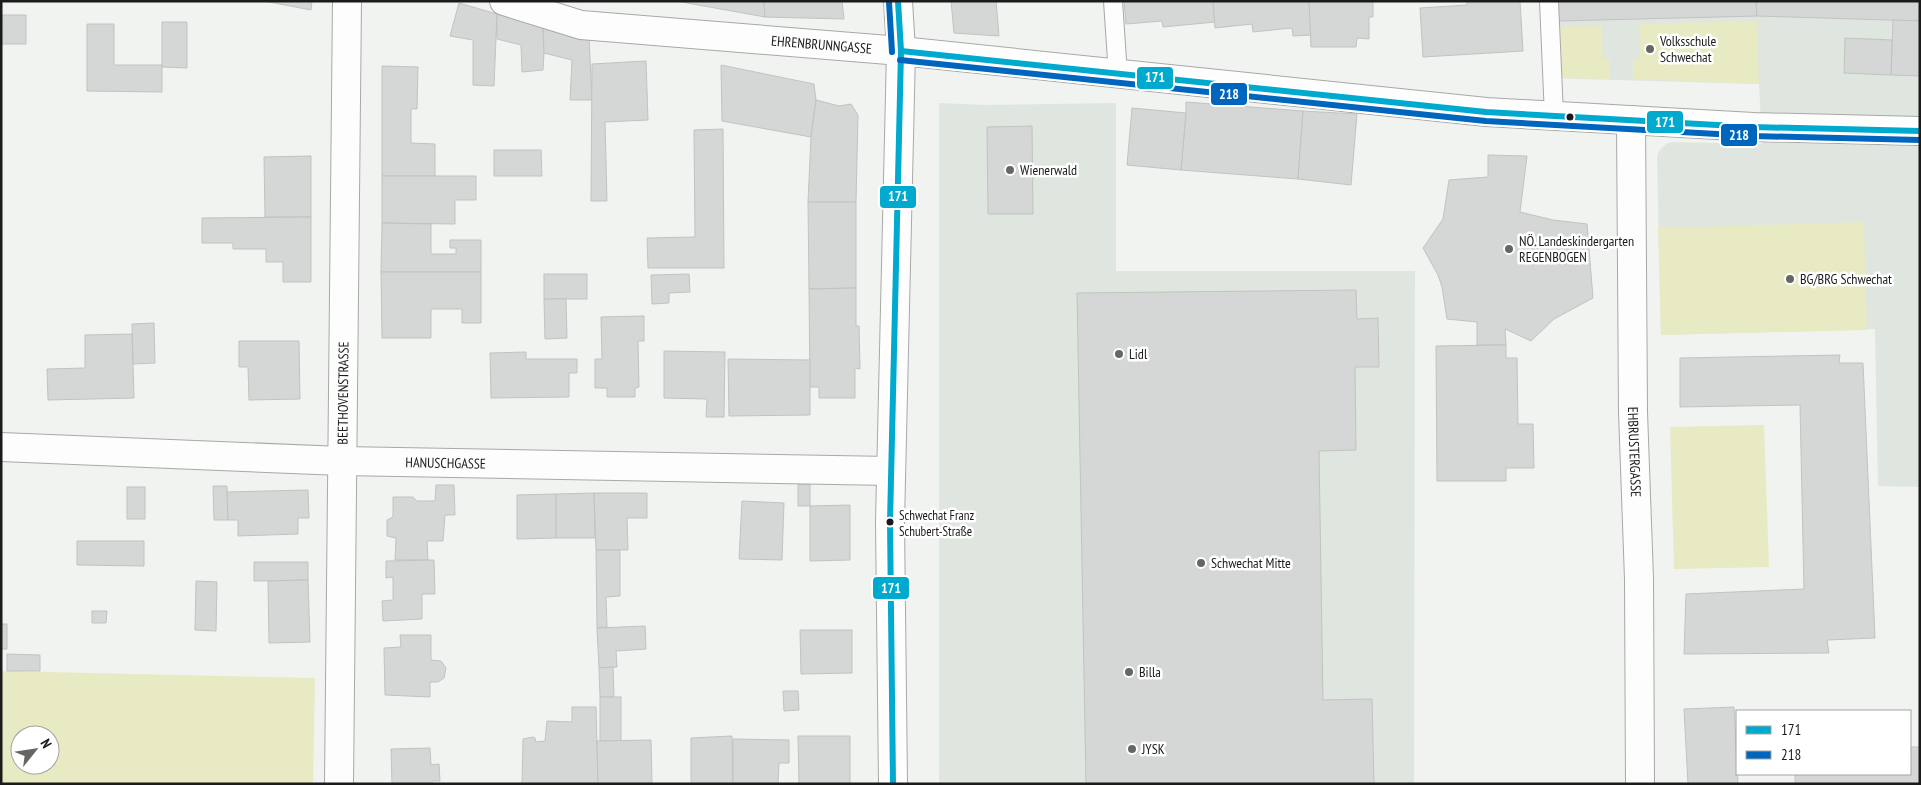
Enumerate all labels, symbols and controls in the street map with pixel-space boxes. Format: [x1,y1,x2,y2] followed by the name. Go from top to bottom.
[770,31,873,58] street label: EHRENBRUNNGASSE
[1659,32,1716,66] place label: Volksschule Schwechat
[1644,43,1656,55] marker: Volksschule Schwechat
[1136,66,1174,90] line badge: 171
[1145,68,1165,86] text: 171
[1210,82,1248,106] line badge: 218
[1219,85,1239,103] text: 218
[1646,110,1684,134] line badge: 171
[1565,112,1575,122] unlabelled marker
[1655,113,1675,131] text: 171
[1720,123,1758,147] line badge: 218
[1729,126,1749,144] text: 218
[1020,161,1077,179] place label: Wienerwald
[1004,164,1016,176] marker: Wienerwald
[879,185,917,209] line badge: 171
[888,187,908,205] text: 171
[1519,232,1634,266] place label: NÖ. Landeskindergarten REGENBOGEN
[1503,243,1515,255] marker: NÖ. Landeskindergarten REGENBOGEN
[1800,270,1892,288] place label: BG/BRG Schwechat
[1784,273,1796,285] marker: BG/BRG Schwechat
[333,341,353,445] street label: BEETHOVENSTRASSE
[1129,345,1148,363] place label: Lidl
[1113,348,1125,360] marker: Lidl
[1624,407,1645,497] street label: EHBRUSTERGASSE
[405,453,486,473] street label: HANUSCHGASSE
[899,507,974,540] place label: Schwechat Franz Schubert-Straße
[885,517,895,527] marker: Schwechat Franz Schubert-Straße
[1211,554,1291,572] place label: Schwechat Mitte
[1195,557,1207,569] marker: Schwechat Mitte
[872,576,910,600] line badge: 171
[881,579,901,597] text: 171
[1139,663,1161,681] place label: Billa
[1123,666,1135,678] marker: Billa
[1736,710,1911,775] legend
[1781,720,1801,739] text: 171
[10,725,60,775] north arrow
[37,736,56,751] text: N
[1141,740,1165,758] place label: JYSK
[1126,743,1138,755] marker: JYSK
[1781,745,1801,764] text: 218

